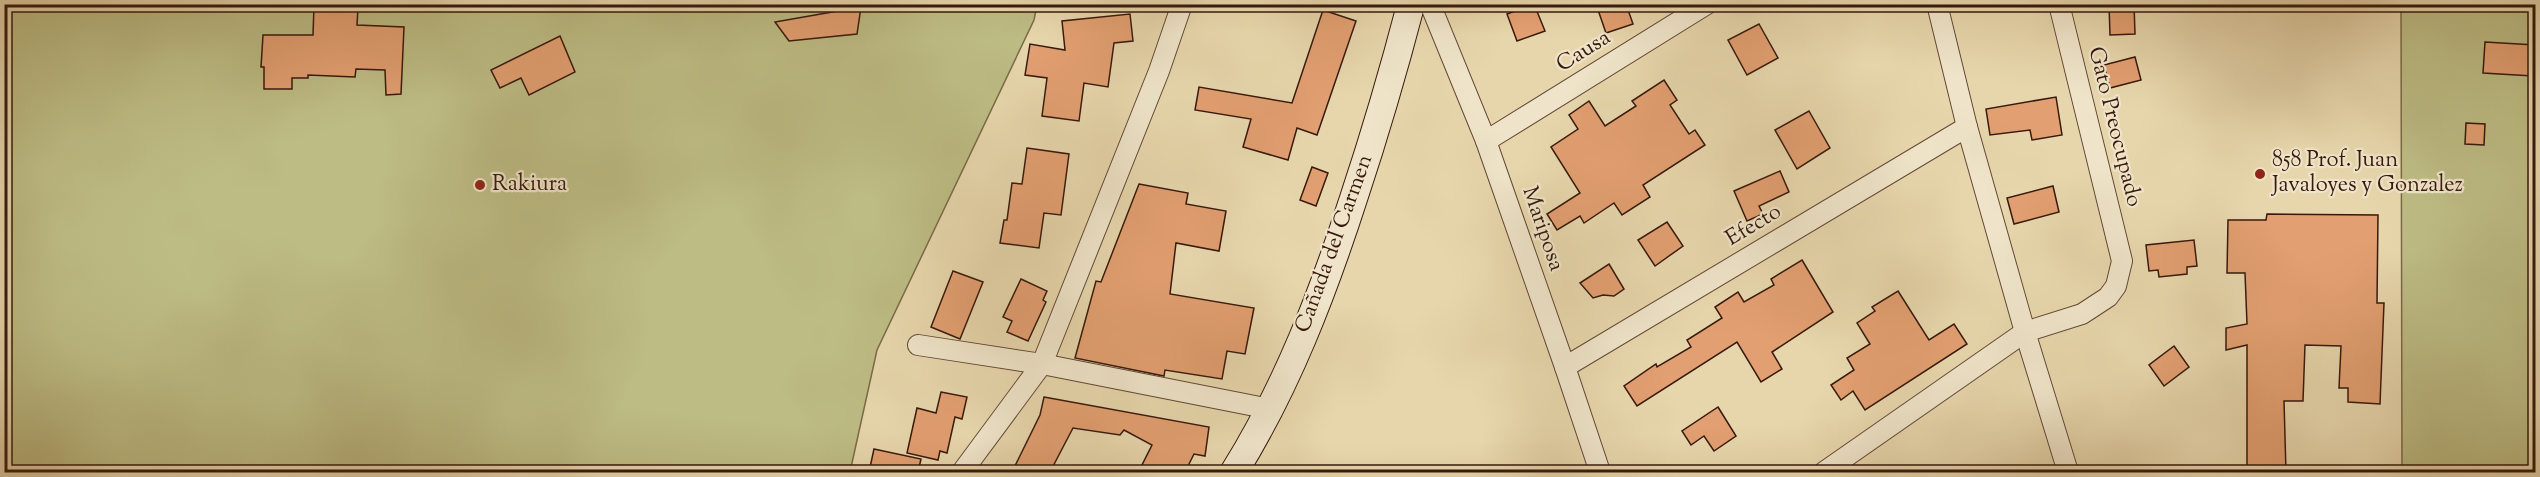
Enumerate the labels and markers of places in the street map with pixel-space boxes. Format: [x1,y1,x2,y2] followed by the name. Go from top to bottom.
[2271,145,2463,202] place label: 858 Prof. Juan Javaloyes y Gonzalez
[2253,167,2267,181] marker: 858 Prof. Juan Javaloyes y Gonzalez
[492,169,567,201] place label: Rakiura
[473,178,487,192] marker: Rakiura

